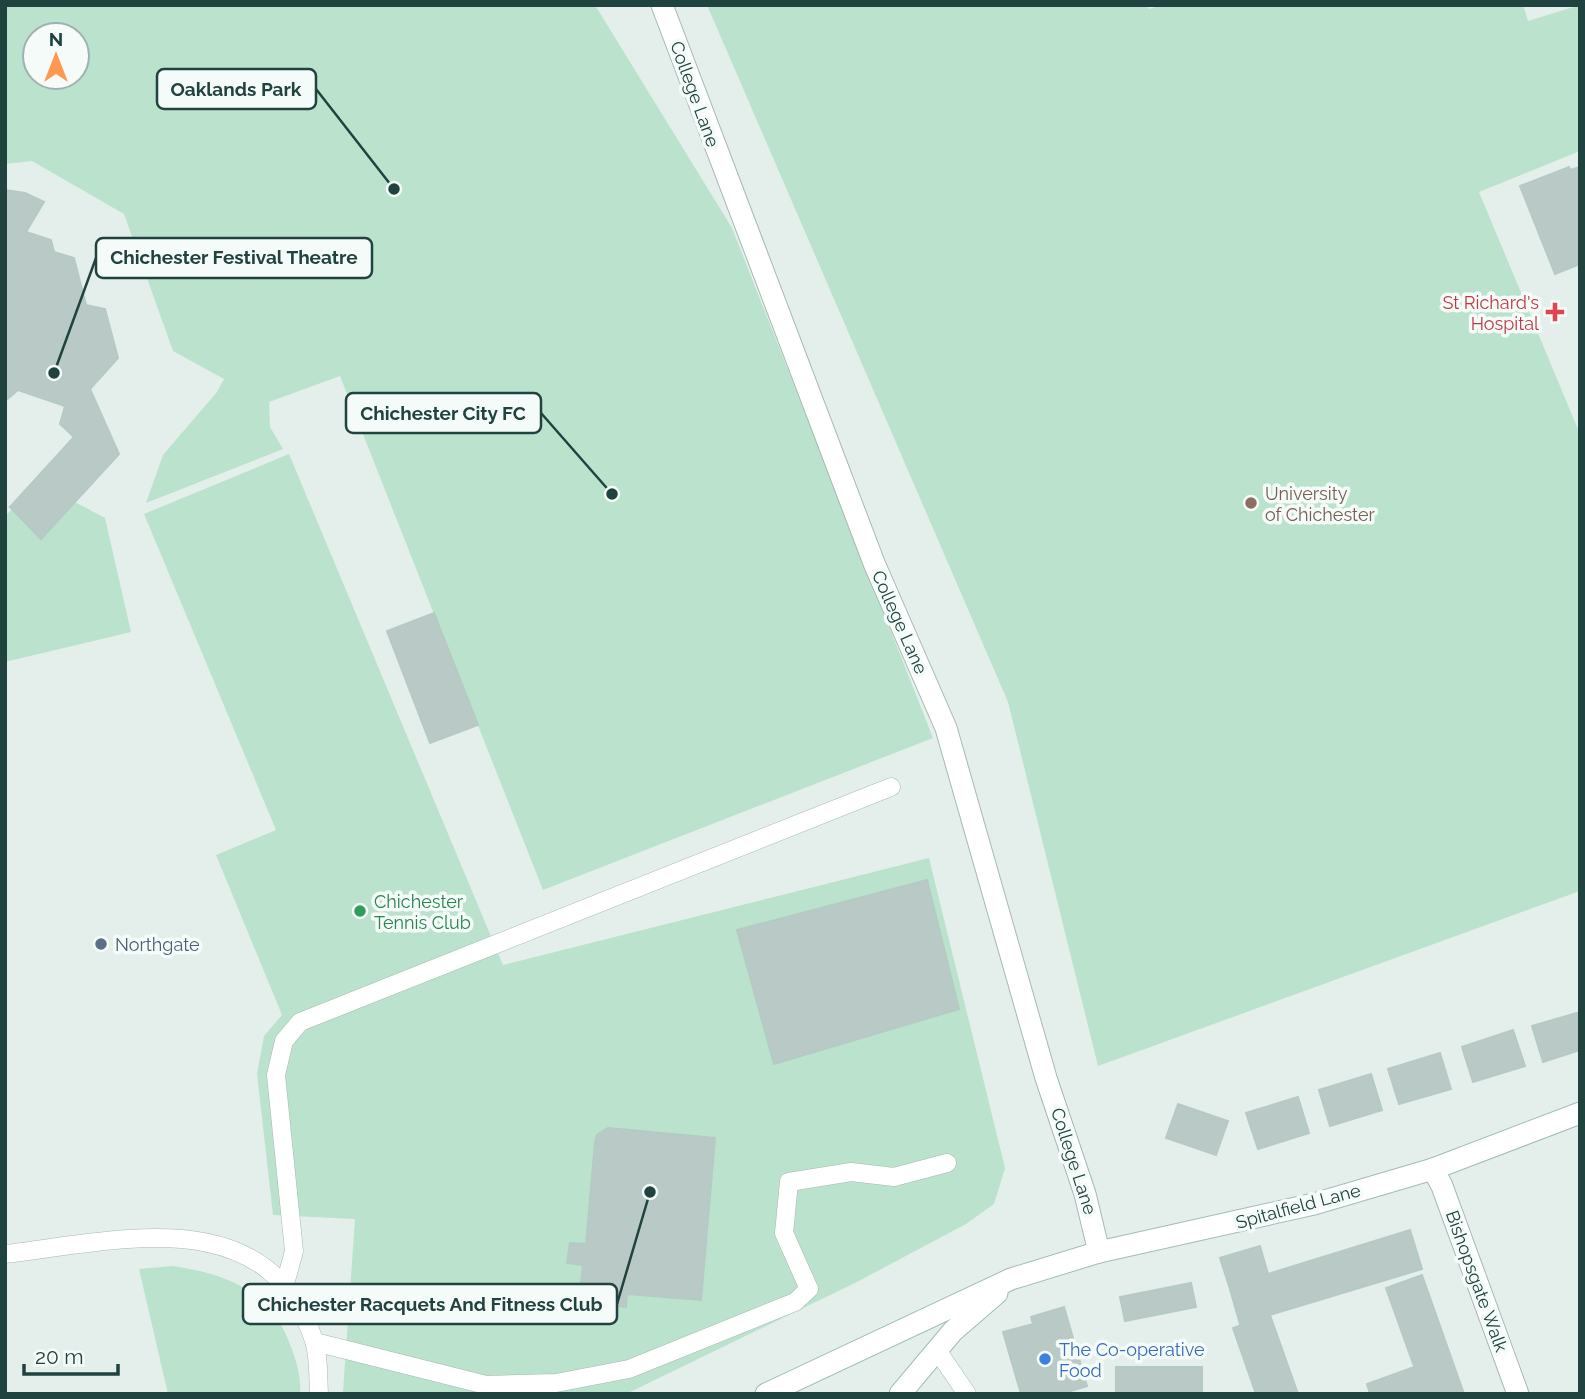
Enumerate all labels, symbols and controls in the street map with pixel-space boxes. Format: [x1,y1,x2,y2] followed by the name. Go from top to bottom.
[21,21,91,91] north arrow
[49,28,63,50] text: N
[666,38,724,150] street label: College Lane
[157,69,316,109] callout: Oaklands Park
[171,78,302,100] text: Oaklands Park
[96,238,372,278] callout: Chichester Festival Theatre
[110,246,358,268] text: Chichester Festival Theatre
[1442,292,1539,334] place label: St Richard's Hospital
[1545,302,1565,322] marker: St Richard's Hospital
[346,393,541,433] callout: Chichester City FC
[360,402,526,424] text: Chichester City FC
[1265,483,1376,525] place label: University of Chichester
[1243,495,1259,511] marker: University of Chichester
[868,567,932,677] street label: College Lane
[374,891,471,933] place label: Chichester Tennis Club
[352,903,368,919] marker: Chichester Tennis Club
[115,934,200,955] place label: Northgate
[93,936,109,952] marker: Northgate
[1047,1105,1101,1217] street label: College Lane
[1233,1179,1363,1233] street label: Spitalfield Lane
[1442,1207,1513,1355] street label: Bishopsgate Walk
[243,1284,617,1324] callout: Chichester Racquets And Fitness Club
[257,1293,603,1315] text: Chichester Racquets And Fitness Club
[24,1332,119,1376] scale bar
[1059,1339,1205,1381] place label: The Co-operative Food
[35,1344,83,1369] text: 20 m
[1037,1351,1053,1367] marker: The Co-operative Food

